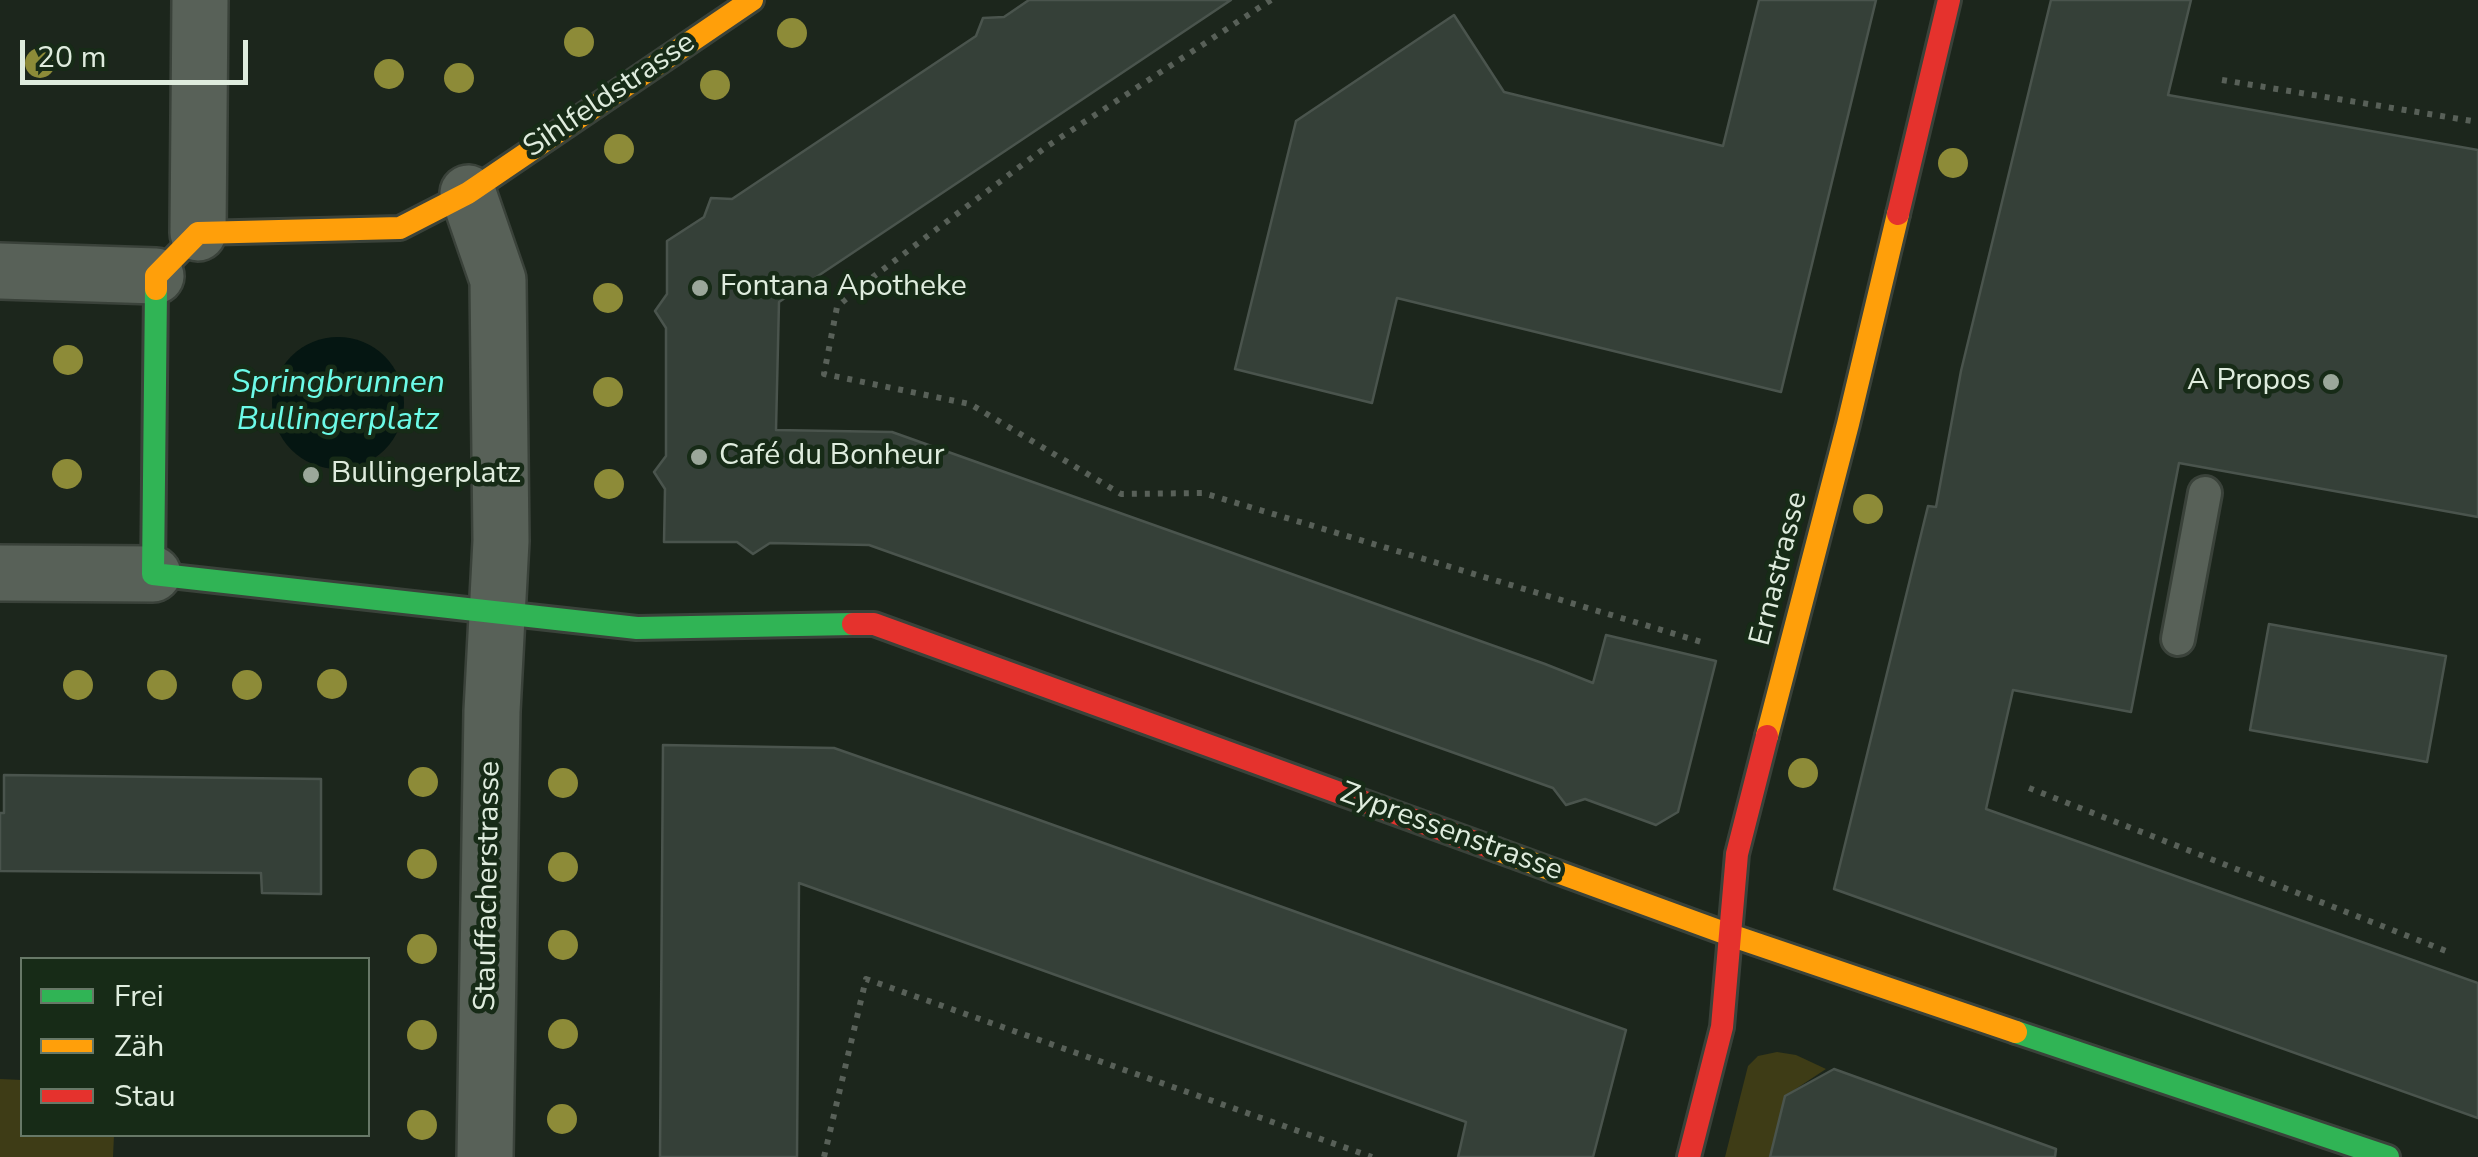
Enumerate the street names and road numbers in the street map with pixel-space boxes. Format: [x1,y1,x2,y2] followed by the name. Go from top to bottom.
[517,25,703,167] street label: Sihlfeldstrasse
[1744,488,1816,650] street label: Ernastrasse
[469,760,509,1012] street label: Stauffacherstrasse
[1335,776,1567,890] street label: Zypressenstrasse

